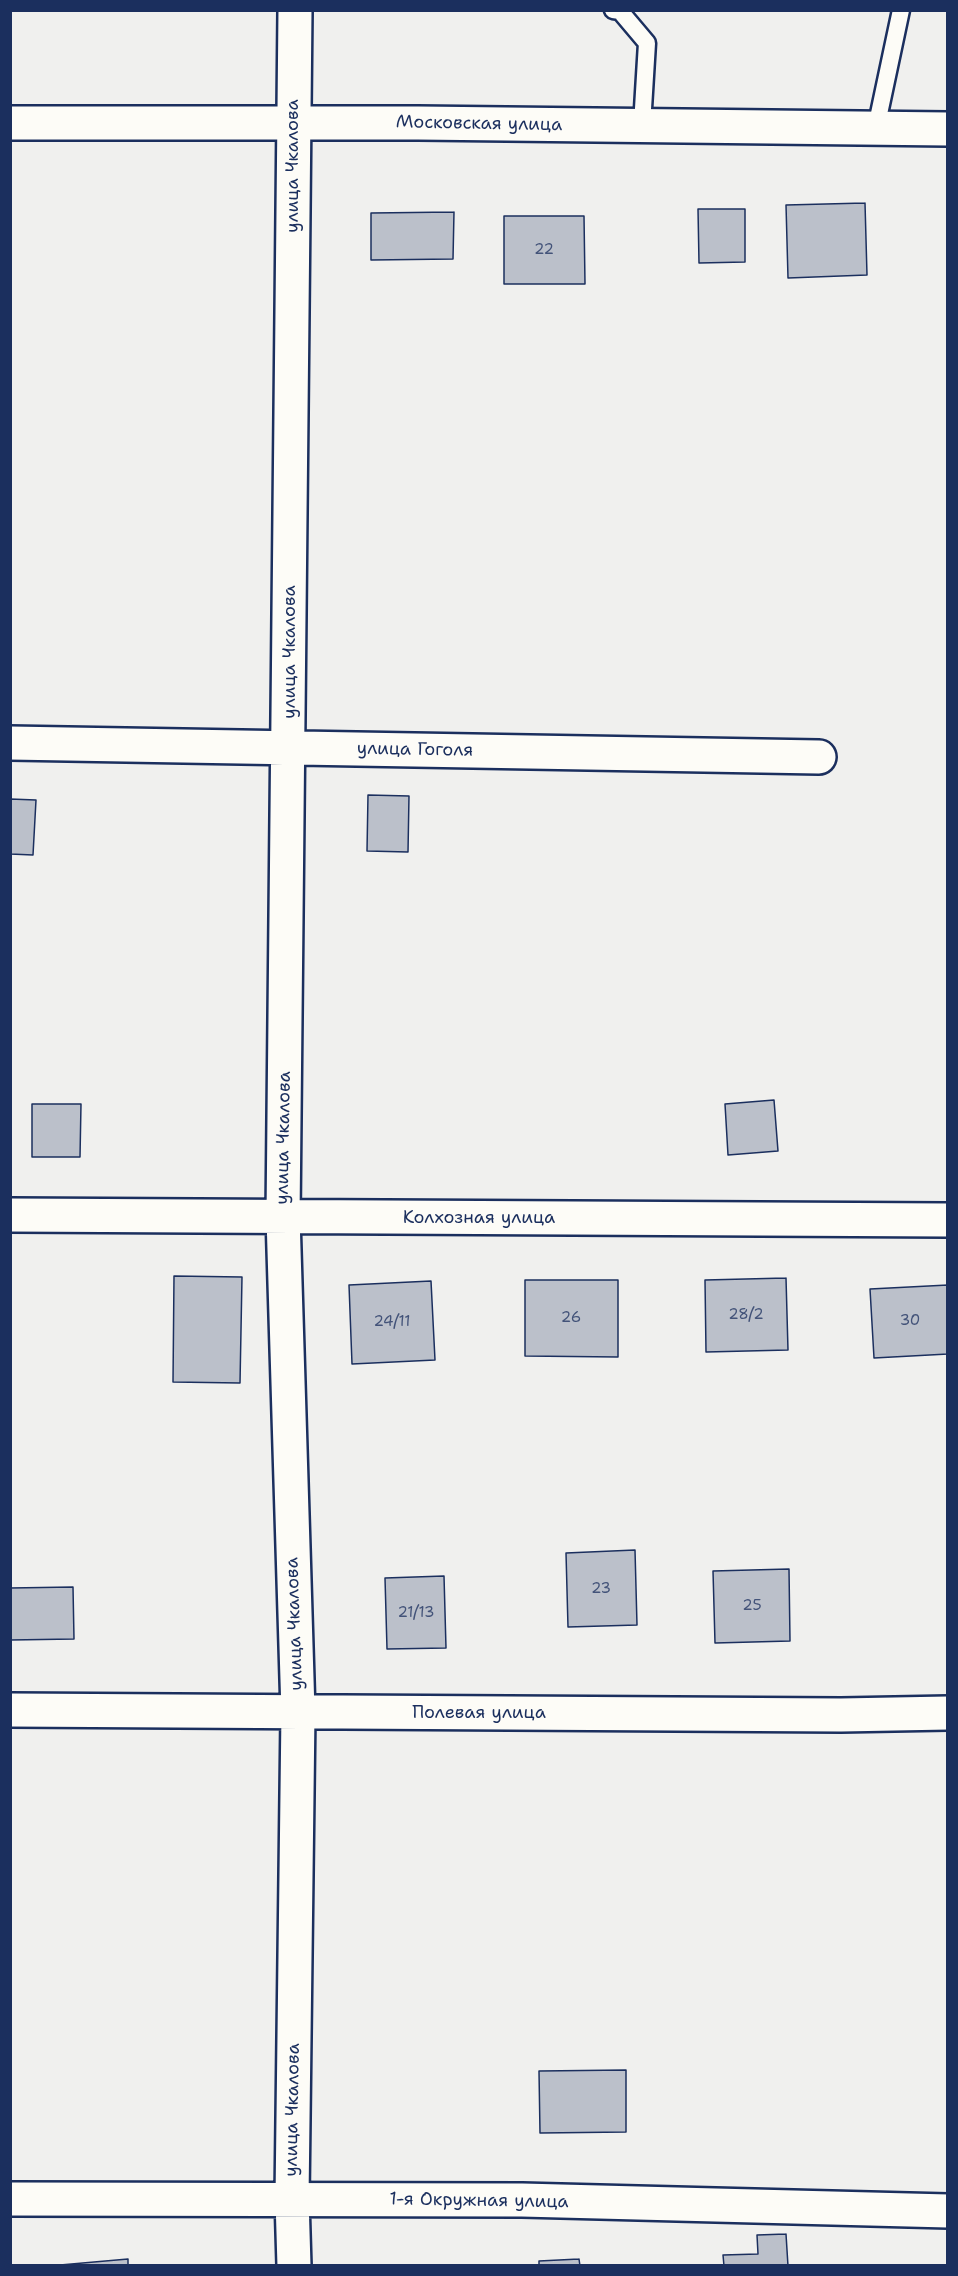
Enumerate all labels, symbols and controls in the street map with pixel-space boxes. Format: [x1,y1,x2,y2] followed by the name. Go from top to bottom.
[282,99,304,233] street label: улица Чкалова
[396,112,562,136] street label: Московская улица
[534,241,554,259] house number: 22
[279,585,301,719] street label: улица Чкалова
[357,738,473,762] street label: улица Гоголя
[272,1071,296,1205] street label: улица Чкалова
[403,1207,555,1229] street label: Колхозная улица
[728,1306,764,1324] house number: 28/2
[561,1309,581,1327] house number: 26
[900,1312,920,1330] house number: 30
[373,1313,411,1331] house number: 24/11
[282,1557,308,1691] street label: улица Чкалова
[591,1580,611,1598] house number: 23
[742,1597,762,1615] house number: 25
[398,1604,434,1622] house number: 21/13
[412,1702,546,1724] street label: Полевая улица
[281,2043,305,2177] street label: улица Чкалова
[389,2189,569,2213] street label: 1-я Окружная улица

